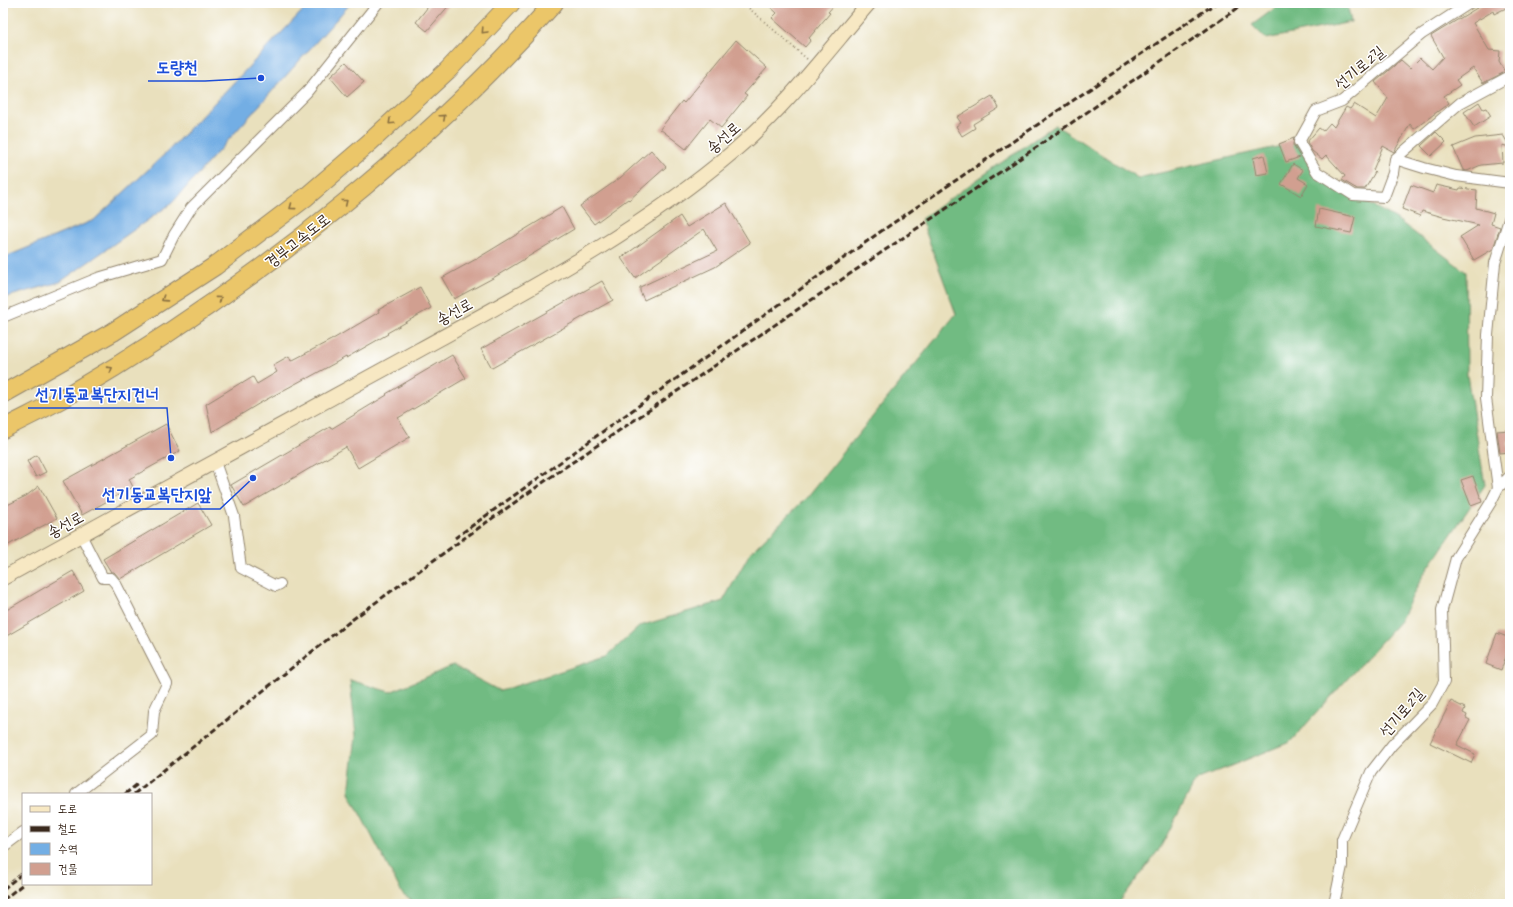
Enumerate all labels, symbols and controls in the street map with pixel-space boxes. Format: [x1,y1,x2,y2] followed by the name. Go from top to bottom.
[482,27,489,34] one-way arrow
[1331,41,1389,94] street label: 선기로2길
[148,52,205,81] callout: 도량천
[156,57,198,78] text: 도량천
[438,115,446,122] one-way arrow
[388,118,396,125] one-way arrow
[703,118,745,158] street label: 송선로
[340,200,347,207] one-way arrow
[290,202,297,209] one-way arrow
[261,209,334,272] street label: 경부고속도로
[161,294,168,302] one-way arrow
[433,294,476,330] street label: 송선로
[215,297,222,304] one-way arrow
[106,366,113,374] one-way arrow
[28,379,167,408] callout: 선기동교복단지건너
[34,384,159,405] text: 선기동교복단지건너
[95,480,220,509] callout: 선기동교복단지앞
[101,484,212,505] text: 선기동교복단지앞
[44,507,87,543] street label: 송선로
[1375,684,1429,741] street label: 선기로2길
[22,793,152,885] legend
[58,801,77,817] text: 도로
[58,821,77,837] text: 철도
[58,841,78,857] text: 수역
[58,861,78,877] text: 건물

